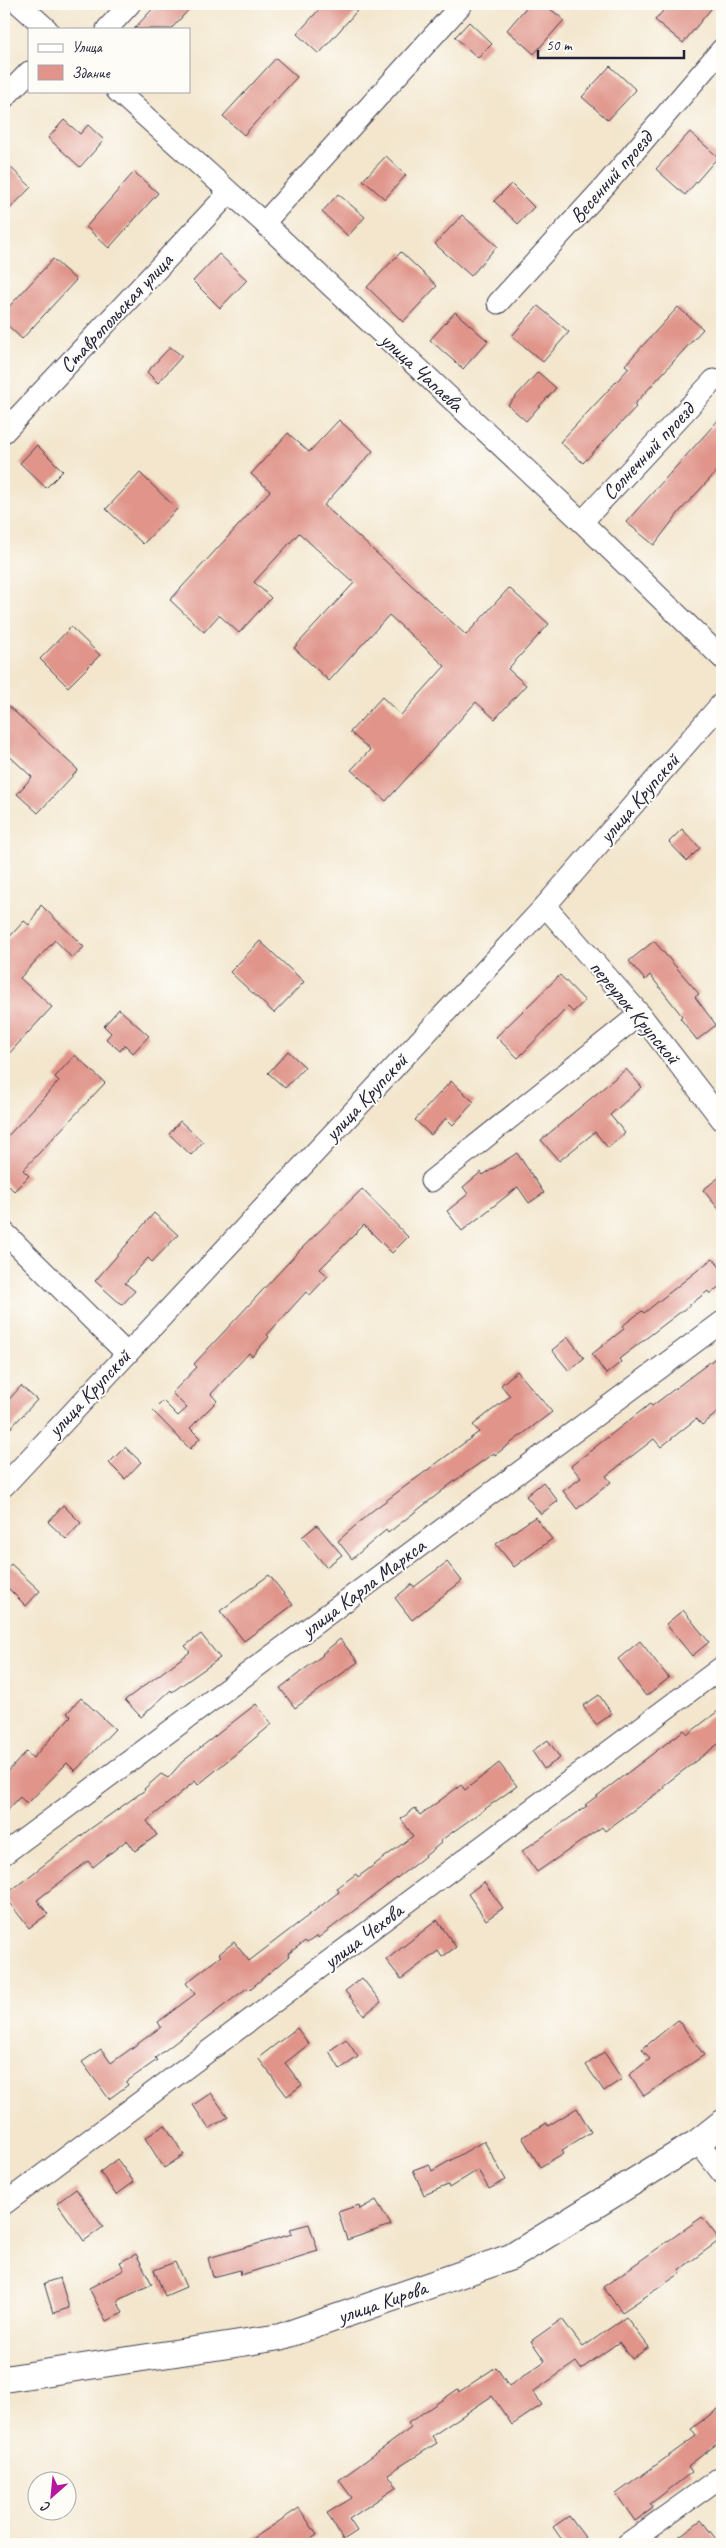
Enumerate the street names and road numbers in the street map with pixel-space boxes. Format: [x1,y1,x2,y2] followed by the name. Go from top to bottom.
[564,124,660,229] street label: Весенний проезд
[54,247,179,378] street label: Ставропольская улица
[374,326,470,418] street label: улица Чапаева
[596,395,701,505] street label: Солнечный проезд
[592,747,686,850] street label: улица Крупской
[584,955,687,1070] street label: переулок Крупской
[318,1047,414,1148] street label: улица Крупской
[41,1343,137,1444] street label: улица Крупской
[294,1532,432,1644] street label: улица Карла Маркса
[317,1896,410,1976] street label: улица Чехова
[332,2274,432,2330] street label: улица Кирова

